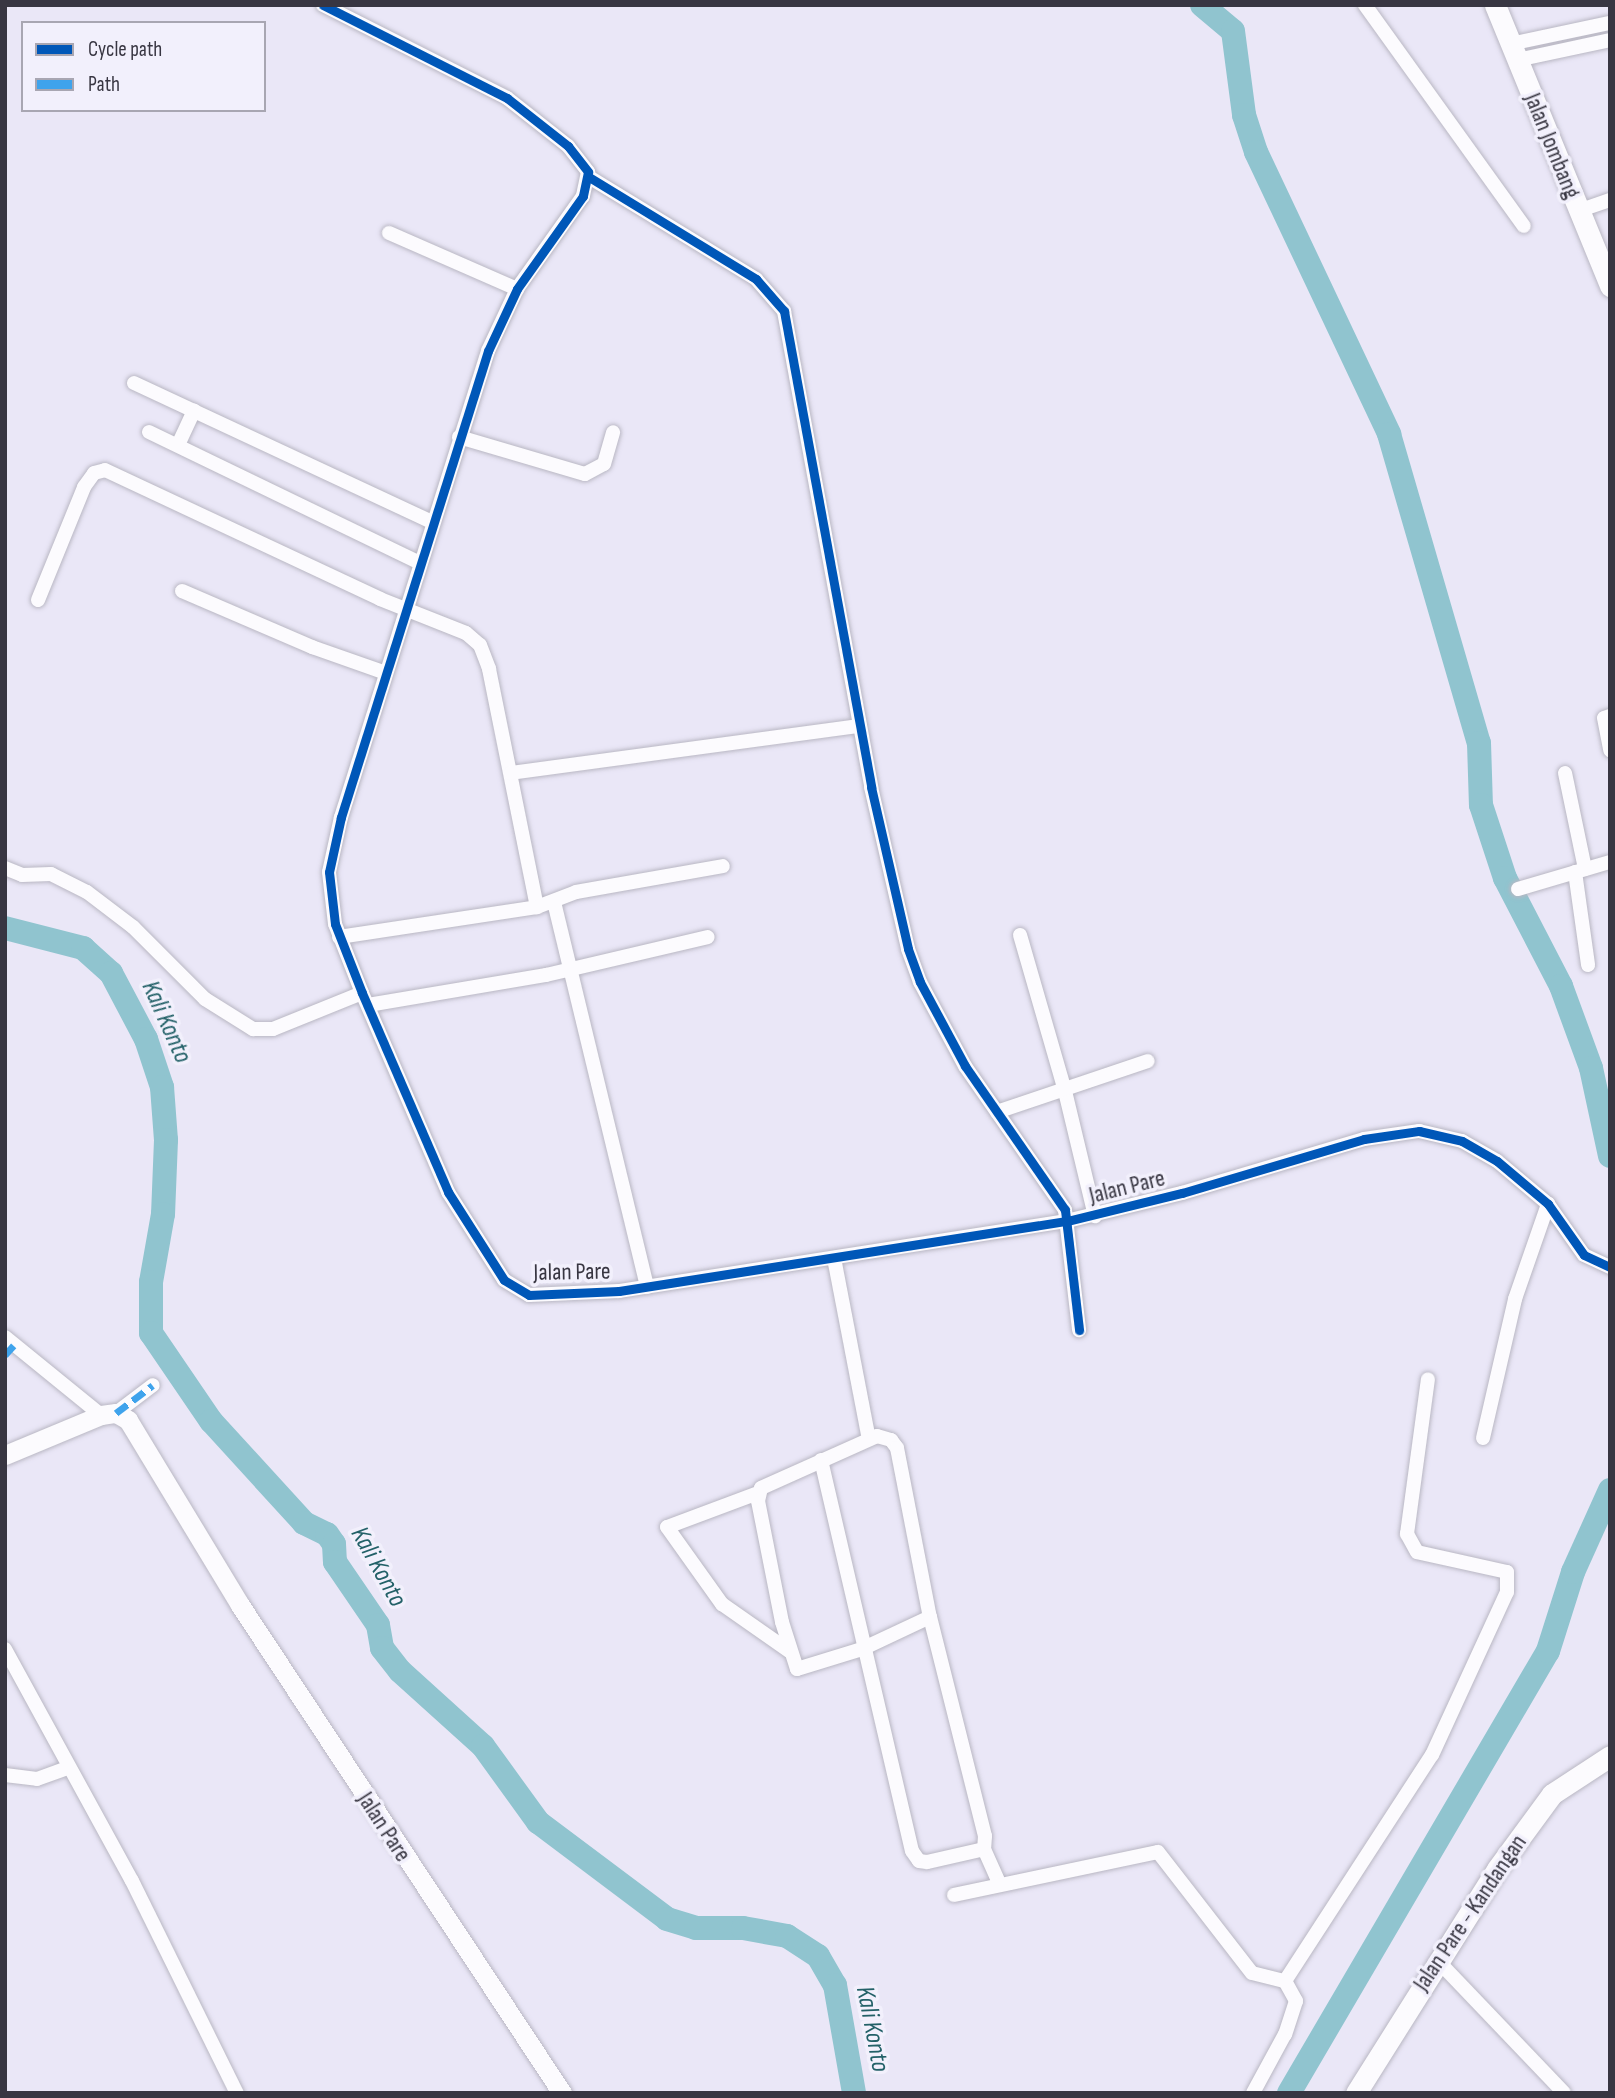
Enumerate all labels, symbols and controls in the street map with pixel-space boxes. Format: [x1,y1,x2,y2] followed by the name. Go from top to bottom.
[21,21,266,112] legend
[88,37,162,62] text: Cycle path
[88,72,120,97] text: Path
[1518,89,1586,203] street label: Jalan Jombang
[134,976,198,1068] water label: Kali Konto
[1086,1164,1168,1210] street label: Jalan Pare
[533,1257,611,1287] street label: Jalan Pare
[343,1522,413,1612] water label: Kali Konto
[351,1787,417,1867] street label: Jalan Pare
[1407,1829,1533,1997] street label: Jalan Pare - Kandangan
[848,1984,896,2074] water label: Kali Konto

